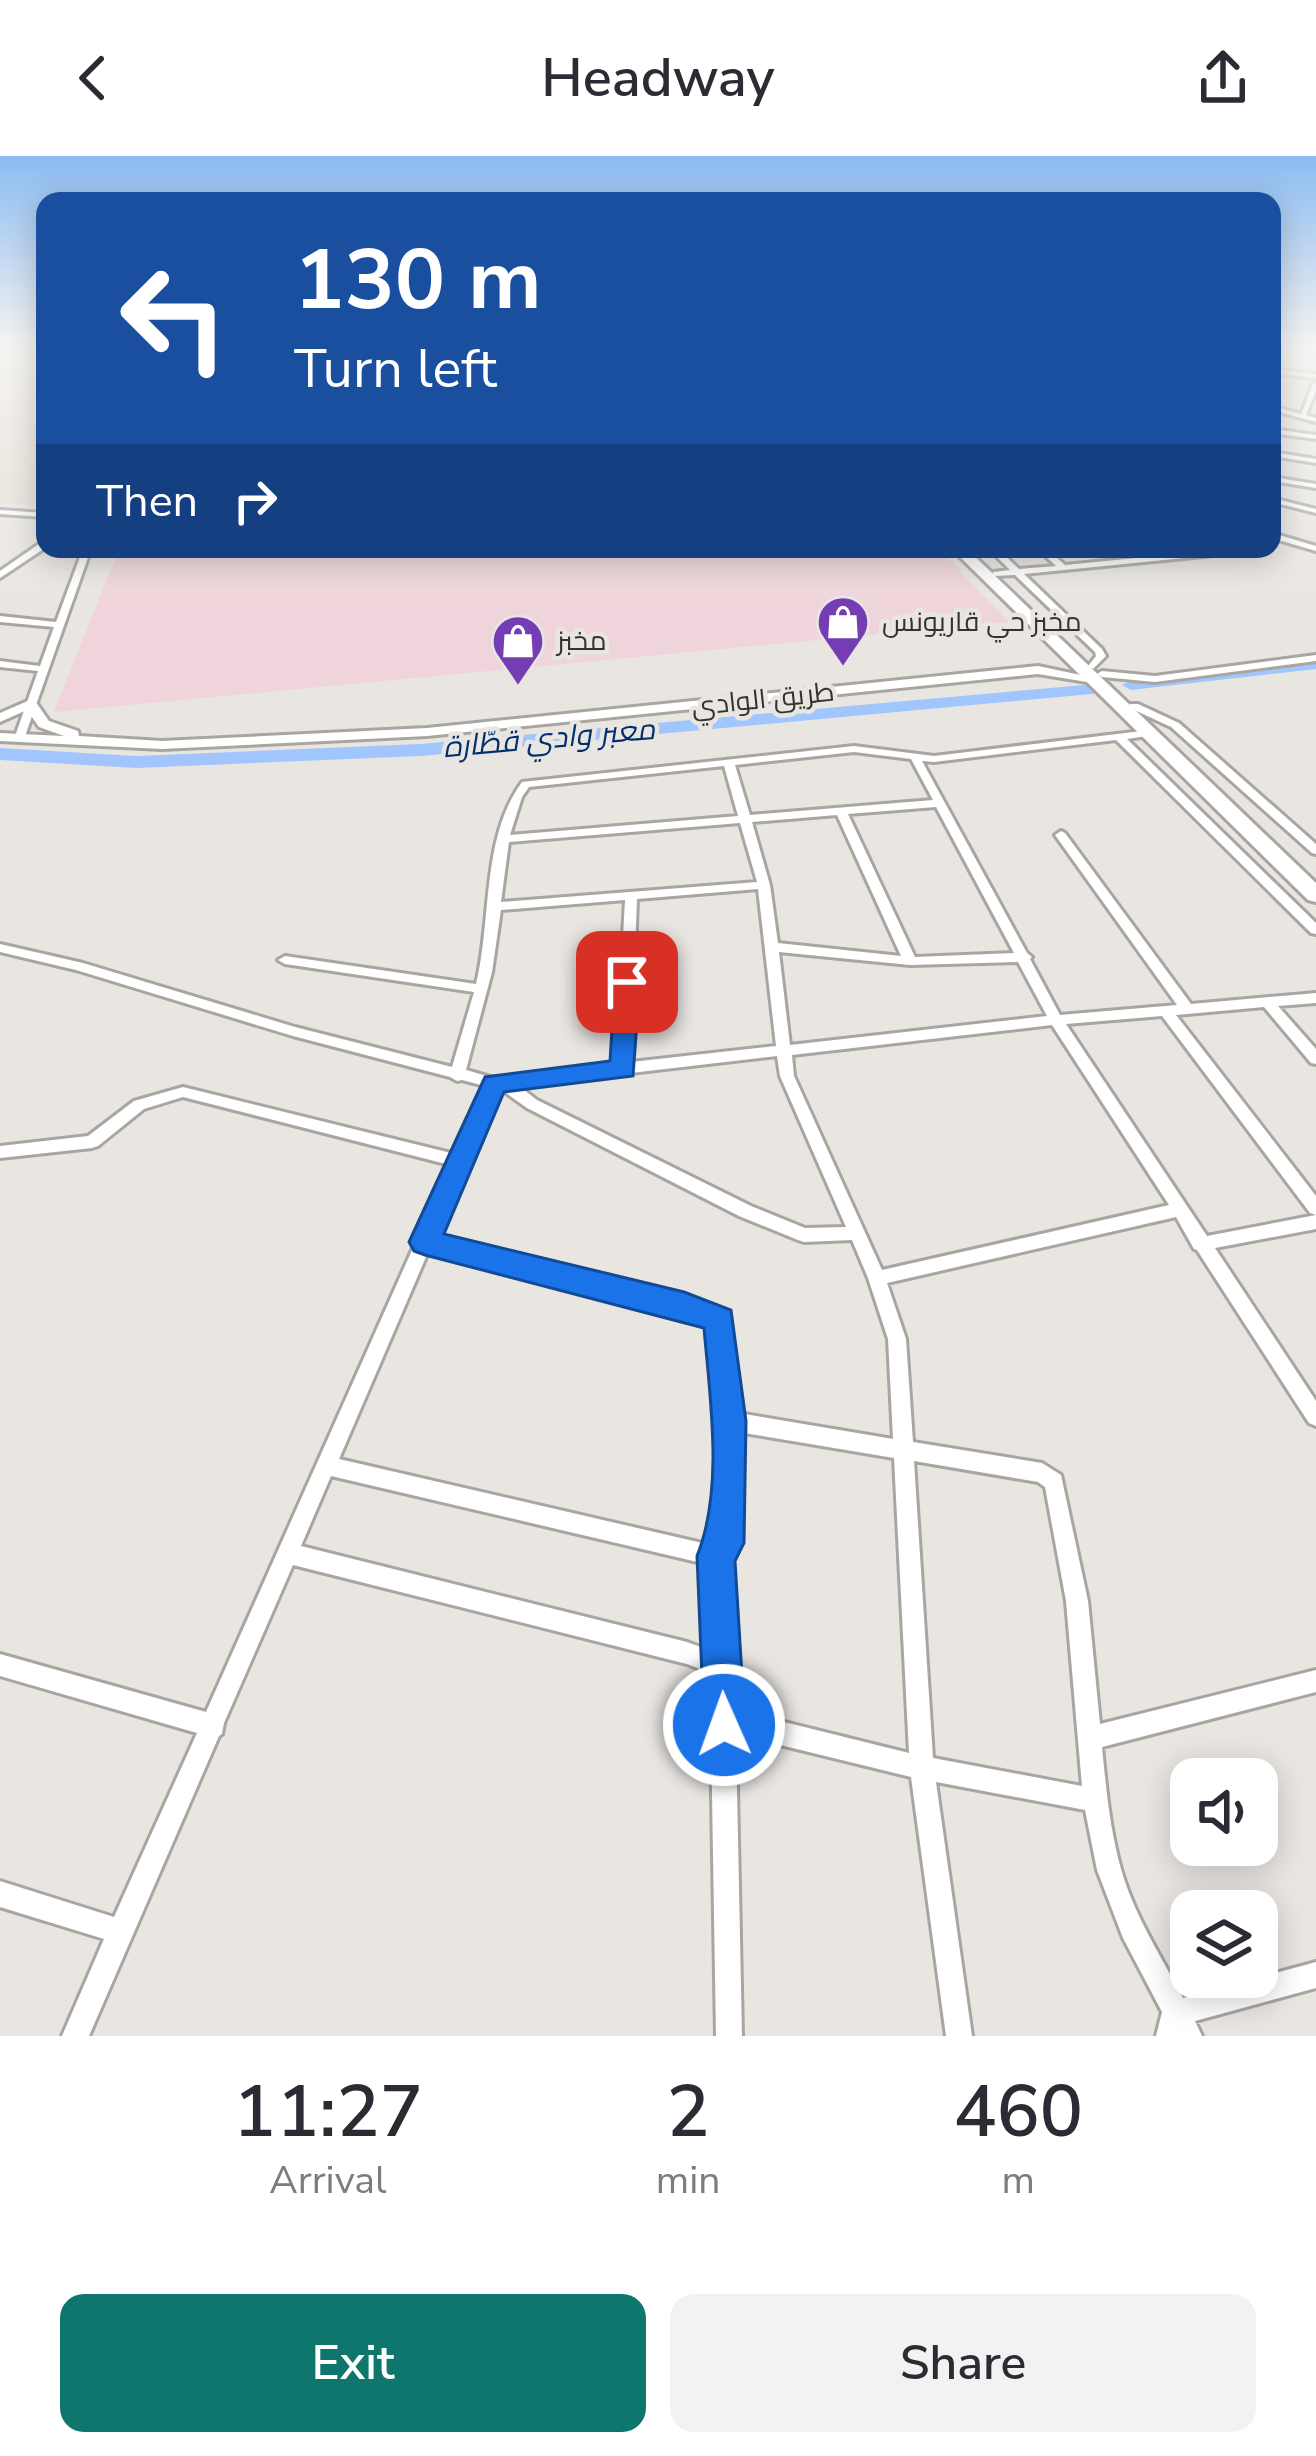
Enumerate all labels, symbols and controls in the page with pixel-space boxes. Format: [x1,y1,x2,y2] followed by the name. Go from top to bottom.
[541,41,775,115] text: Headway
[60,45,126,111] icon: back
[1190,45,1256,111] icon: share
[294,223,542,338] text: 130 m
[96,240,252,396] icon: left
[294,332,497,406] text: Turn left
[222,468,288,534] icon: right
[96,471,198,532] text: Then
[815,594,871,668] shop icon: مخبز حي قاريونس
[882,604,1082,643] place label: مخبز حي قاريونس
[490,613,546,687] shop icon: مخبز
[555,623,607,660] place label: مخبز
[690,674,837,727] street label: طريق الوادي
[442,709,657,770] water label: معبر وادي قطّارة
[576,931,678,1033] pin
[594,949,660,1015] icon: arrive
[661,1662,787,1788] position arrow
[1170,1758,1278,1998] map controls
[1170,1758,1278,1866] button: sound
[1170,1890,1278,1998] button: layers
[233,2063,423,2161] text: 11:27
[667,2063,710,2161] text: 2
[953,2063,1083,2161] text: 460
[269,2154,387,2207] text: Arrival
[656,2154,720,2207] text: min
[1001,2154,1035,2207] text: m
[60,2294,646,2432] button: Exit
[670,2294,1256,2432] button: Share

